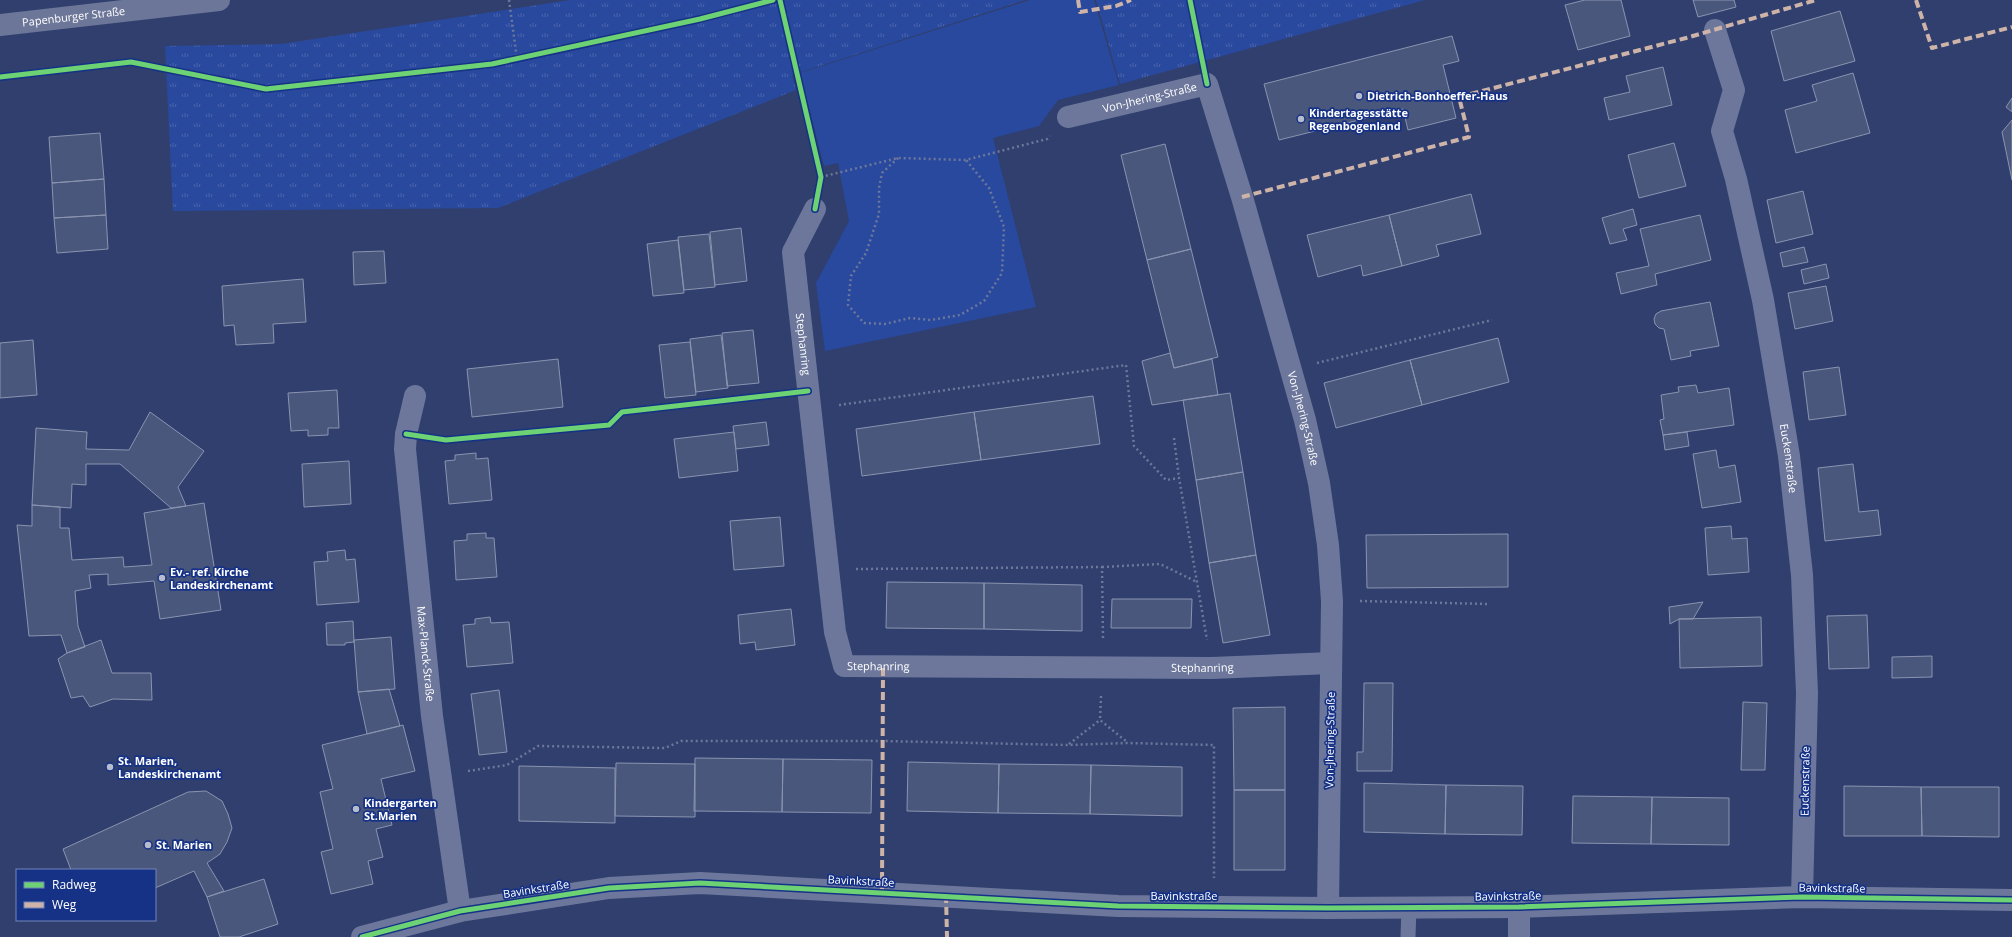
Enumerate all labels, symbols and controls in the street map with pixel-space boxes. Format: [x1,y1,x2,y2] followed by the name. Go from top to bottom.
[21,3,126,29] street label: Papenburger Straße
[1101,79,1198,116] street label: Von-Jhering-Straße
[1367,88,1508,103] place label: Dietrich-Bonhoeffer-Haus
[1354,91,1364,101] marker: Dietrich-Bonhoeffer-Haus
[1309,105,1408,133] place label: Kindertagesstätte Regenbogenland
[1296,114,1306,124] marker: Kindertagesstätte Regenbogenland
[793,312,815,376] street label: Stephanring
[1285,370,1323,467] street label: Von-Jhering-Straße
[1777,422,1801,494] street label: Euckenstraße
[170,564,273,592] place label: Ev.- ref. Kirche Landeskirchenamt
[157,573,167,583] marker: Ev.- ref. Kirche Landeskirchenamt
[414,605,438,702] street label: Max-Planck-Straße
[847,658,910,673] street label: Stephanring
[1171,659,1234,675] street label: Stephanring
[1321,692,1338,788] street label: Von-Jhering-Straße
[1796,746,1813,816] street label: Euckenstraße
[118,753,221,781] place label: St. Marien, Landeskirchenamt
[105,762,115,772] marker: St. Marien, Landeskirchenamt
[364,795,437,823] place label: Kindergarten St.Marien
[351,804,361,814] marker: Kindergarten St.Marien
[156,837,212,852] place label: St. Marien
[143,840,153,850] marker: St. Marien
[16,869,156,921] legend
[827,871,895,890] street label: Bavinkstraße
[52,876,96,893] text: Radweg
[502,876,570,901] street label: Bavinkstraße
[1798,879,1866,896] street label: Bavinkstraße
[1474,887,1542,904] street label: Bavinkstraße
[1151,888,1217,903] street label: Bavinkstraße
[52,896,77,913] text: Weg

